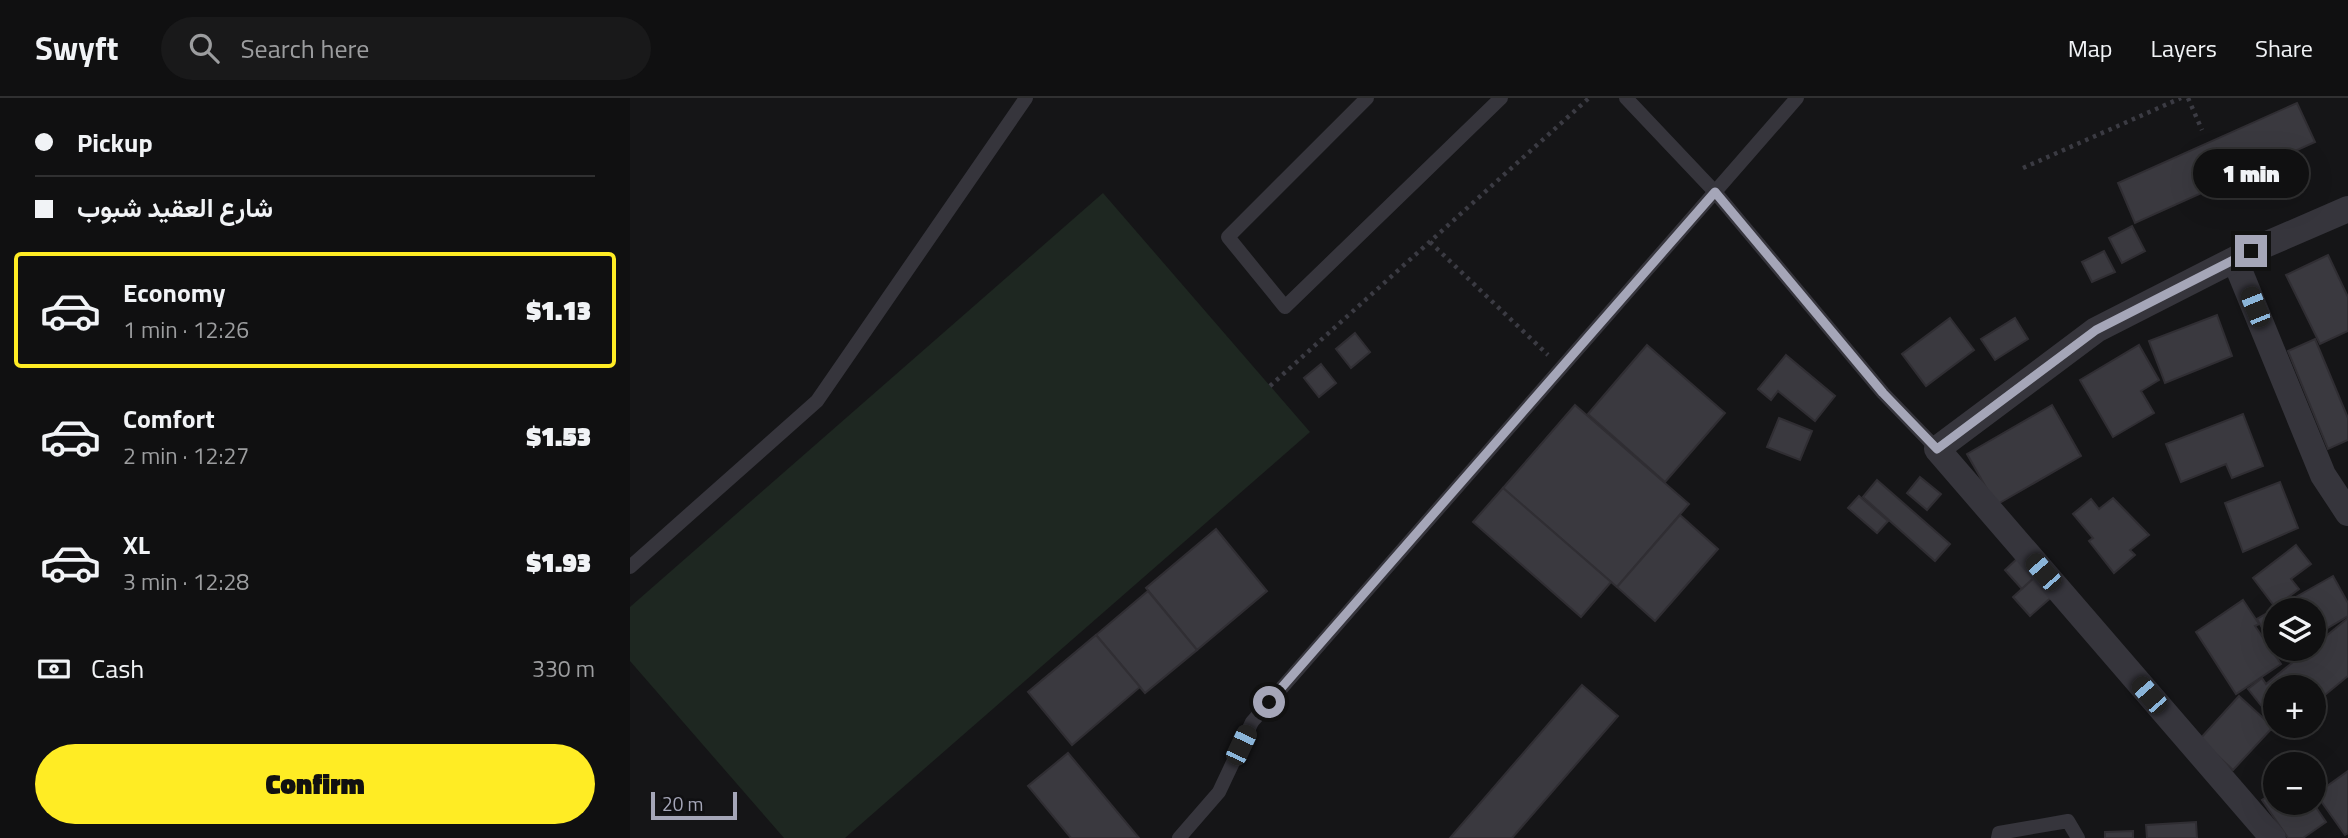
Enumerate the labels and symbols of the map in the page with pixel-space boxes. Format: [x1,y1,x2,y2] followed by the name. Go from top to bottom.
[2193,150,2309,198] callout: 1 min
[2235,235,2267,267] route end
[2238,284,2273,330] car
[2022,549,2065,595] car
[2128,672,2171,718] car
[1253,686,1285,718] route start
[1223,722,1260,768] car
[651,789,737,821] scale bar

